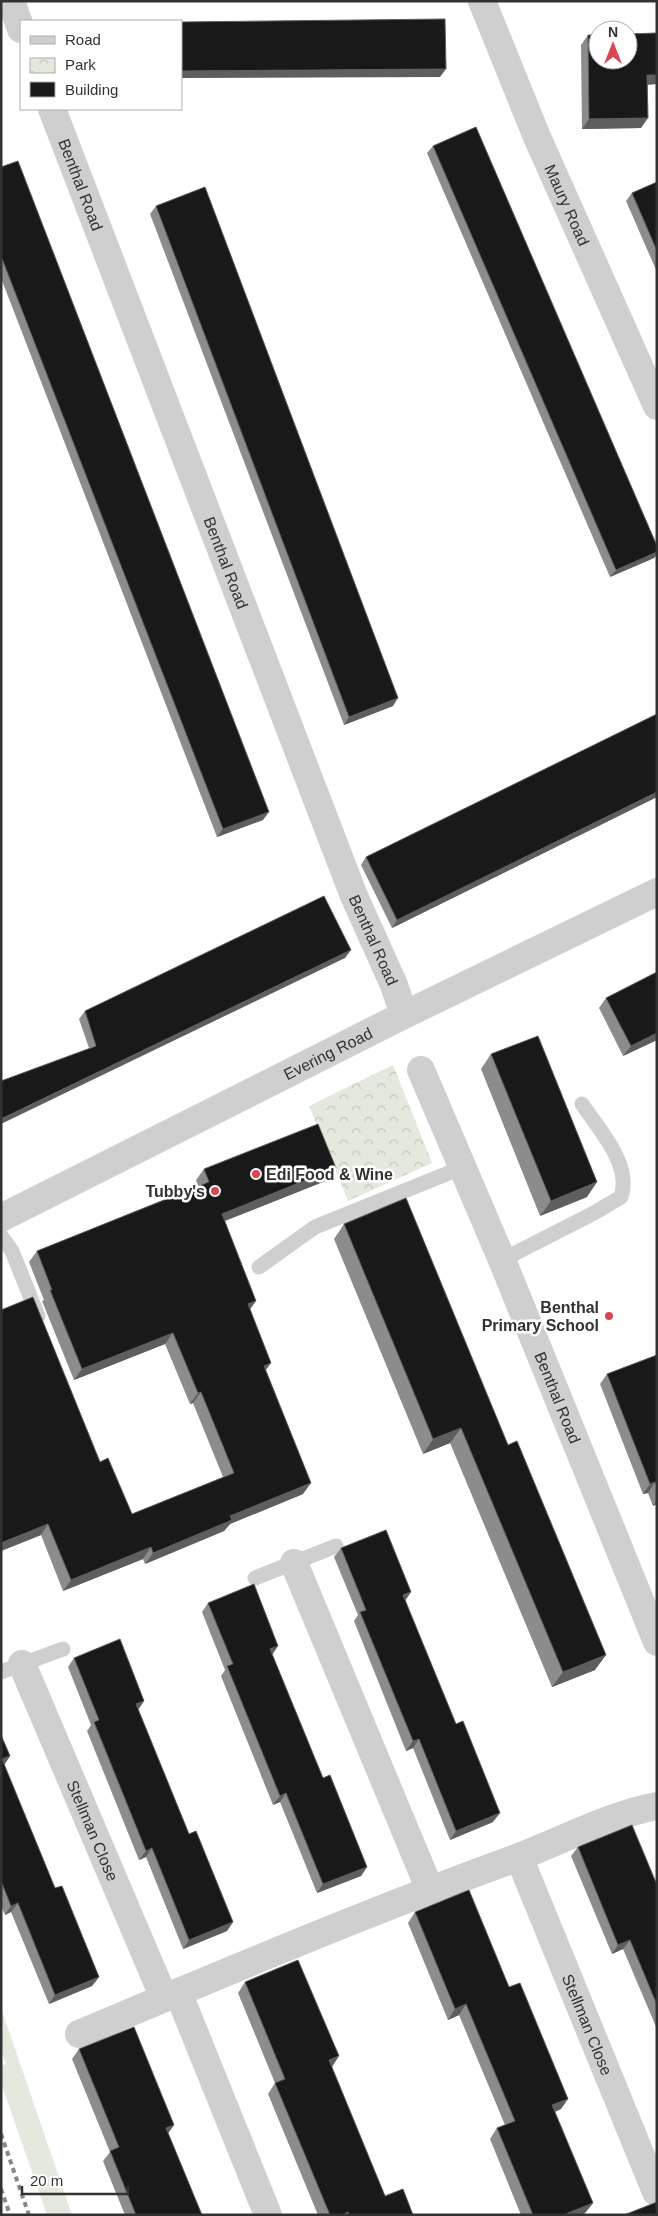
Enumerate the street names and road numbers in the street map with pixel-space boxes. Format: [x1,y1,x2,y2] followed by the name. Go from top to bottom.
[56,136,106,233] street label: Benthal Road
[542,162,593,248] street label: Maury Road
[201,514,251,611] street label: Benthal Road
[346,892,401,988] street label: Benthal Road
[281,1024,375,1083] street label: Evering Road
[532,1349,584,1446] street label: Benthal Road
[64,1778,122,1884] street label: Stellman Close
[559,1971,616,2078] street label: Stellman Close

